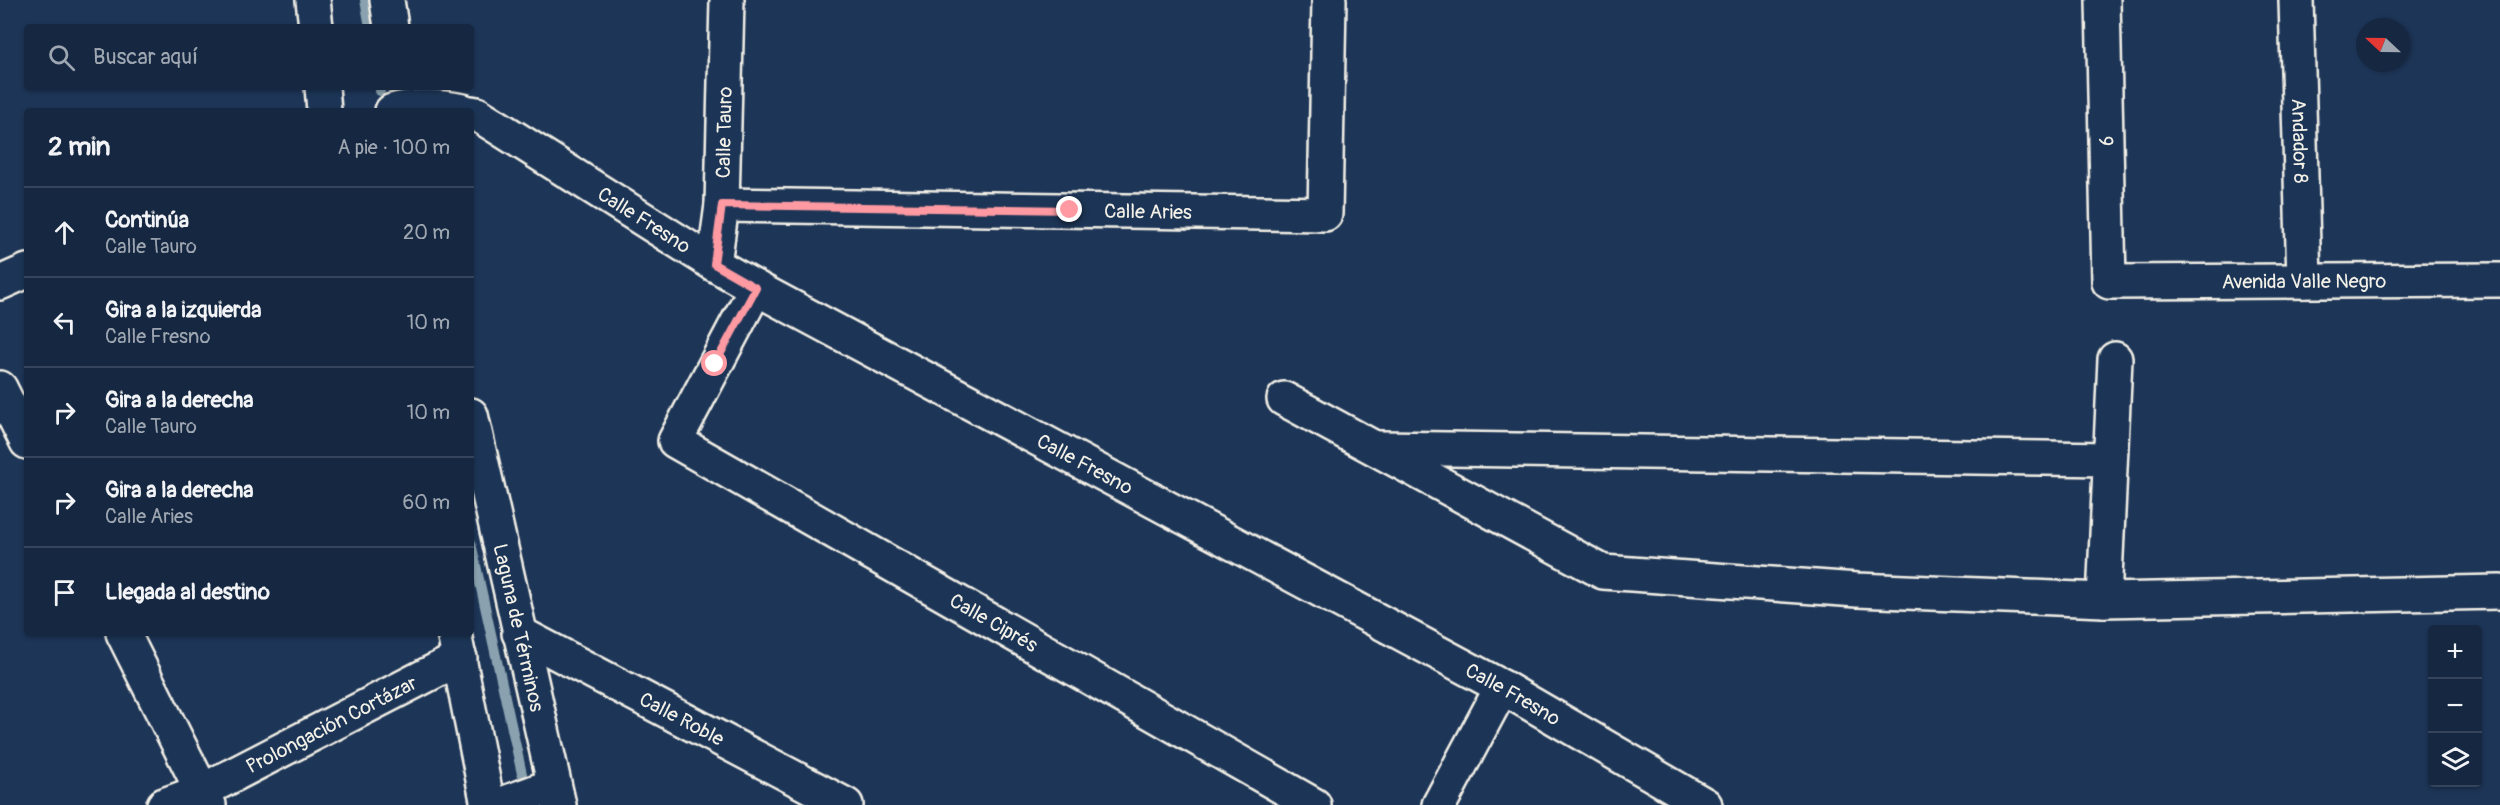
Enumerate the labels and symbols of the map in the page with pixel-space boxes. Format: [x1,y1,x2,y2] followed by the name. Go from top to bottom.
[2356,18,2410,72] north arrow
[711,86,738,179] street label: Calle Tauro
[2286,98,2313,184] street label: Andador 8
[2093,136,2118,146] street label: 9
[593,181,695,259] street label: Calle Fresno
[1056,196,1082,222] route end
[1104,199,1192,225] street label: Calle Aries
[2222,269,2387,294] street label: Avenida Valle Negro
[701,350,727,376] route start
[1032,428,1137,500] street label: Calle Fresno
[487,541,550,714] street label: Laguna de Términos
[945,588,1042,658] street label: Calle Ciprés
[1461,658,1565,731] street label: Calle Fresno
[242,670,421,779] street label: Prolongación Cortázar
[635,687,728,752] street label: Calle Roble

